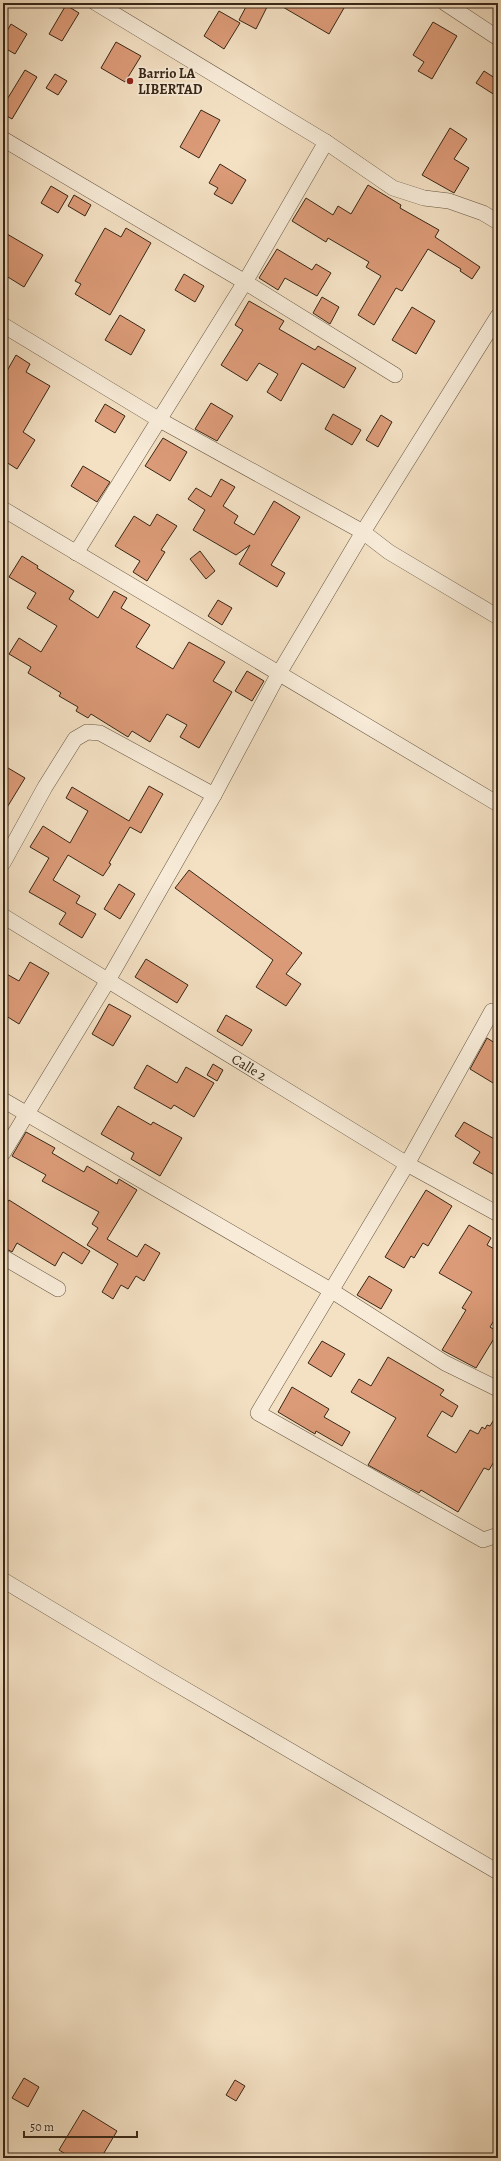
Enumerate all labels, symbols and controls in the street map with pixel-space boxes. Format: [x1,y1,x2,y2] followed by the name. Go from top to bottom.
[138,64,203,99] place label: Barrio LA LIBERTAD
[125,76,135,86] marker: Barrio LA LIBERTAD
[228,1050,270,1086] street label: Calle 2
[24,2113,137,2139] scale bar
[30,2119,54,2135] text: 50 m

